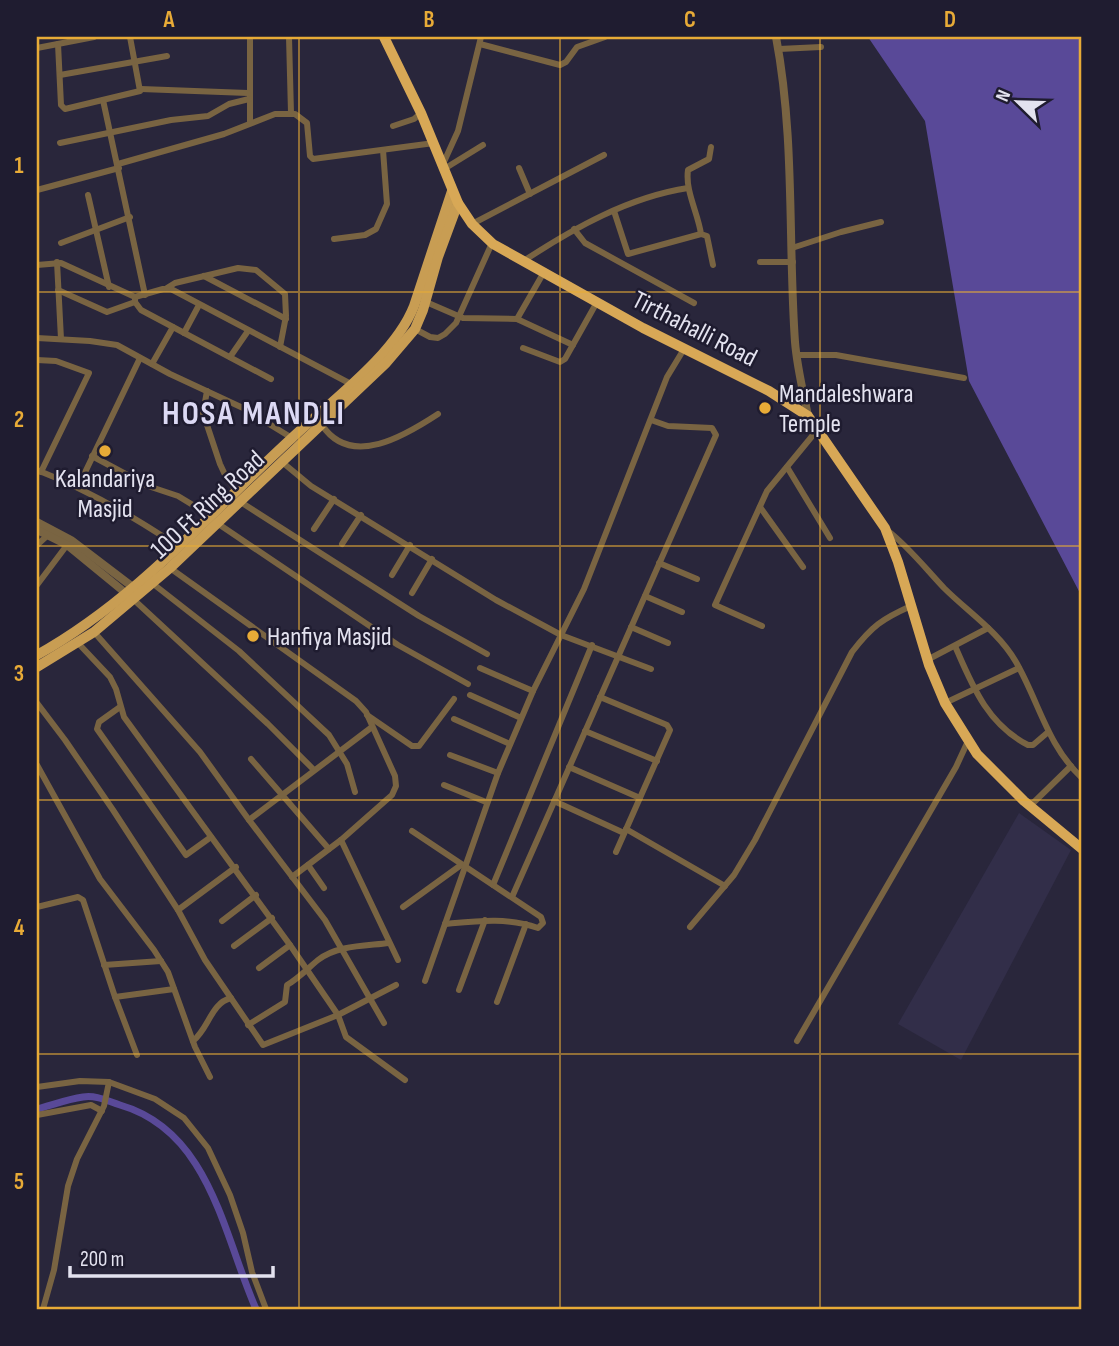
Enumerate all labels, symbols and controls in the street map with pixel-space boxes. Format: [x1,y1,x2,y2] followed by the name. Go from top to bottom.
[163,6,176,34] text: A
[424,6,435,34] text: B
[684,6,696,34] text: C
[944,6,956,34] text: D
[982,66,1052,136] north arrow
[991,87,1016,105] text: N
[14,152,24,180] text: 1
[627,285,762,374] street label: Tirthahalli Road
[779,379,914,440] place label: Mandaleshwara Temple
[162,394,346,434] district label: HOSA MANDLI
[757,400,773,416] marker: Mandaleshwara Temple
[14,406,24,434] text: 2
[97,443,113,459] marker: Kalandariya Masjid
[145,444,271,566] street label: 100 Ft Ring Road
[55,464,155,525] place label: Kalandariya Masjid
[267,622,392,653] place label: Hanfiya Masjid
[245,628,261,644] marker: Hanfiya Masjid
[14,660,24,688] text: 3
[14,914,25,942] text: 4
[14,1168,24,1196] text: 5
[70,1234,273,1278] scale bar
[80,1247,124,1272] text: 200 m

